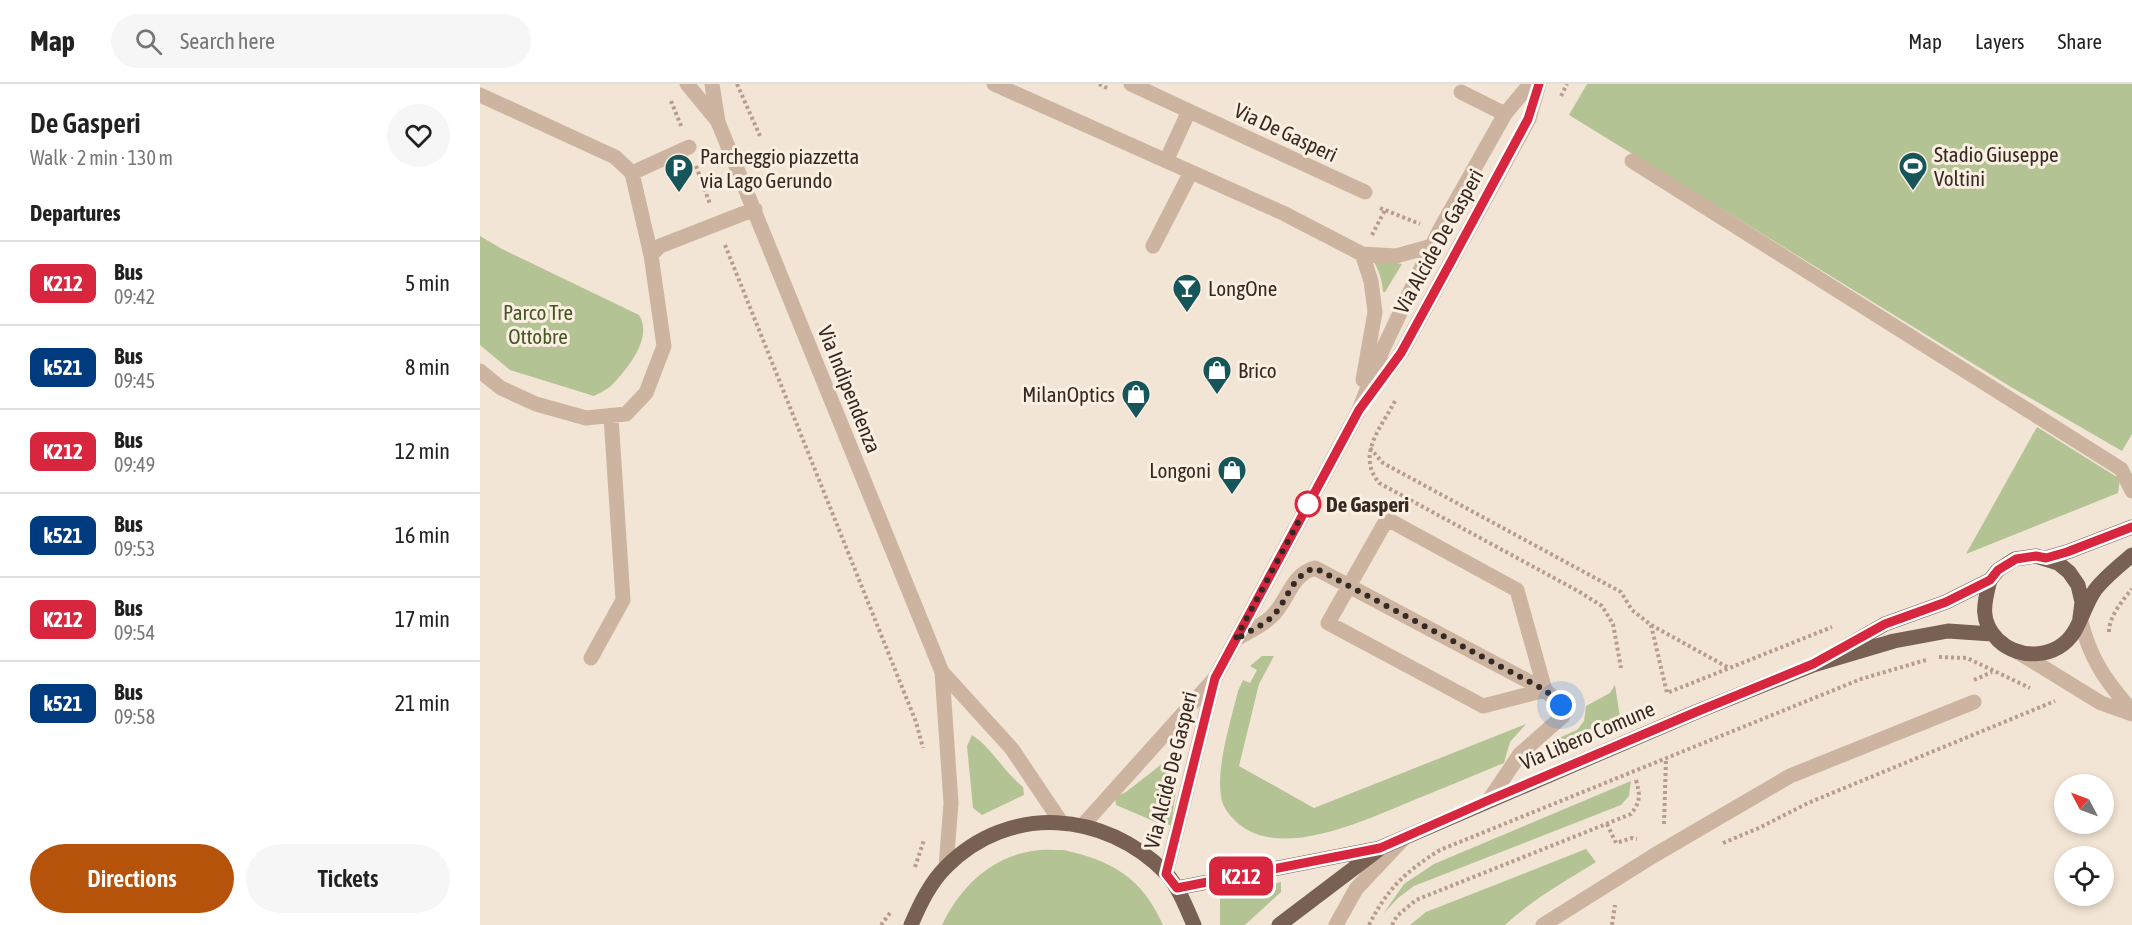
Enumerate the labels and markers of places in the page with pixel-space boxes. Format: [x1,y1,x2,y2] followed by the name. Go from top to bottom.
[1934,142,2059,190] place label: Stadio Giuseppe Voltini
[700,144,859,192] place label: Parcheggio piazzetta via Lago Gerundo
[1897,150,1929,192] sports icon: Stadio Giuseppe Voltini
[663,152,695,194] parking icon: Parcheggio piazzetta via Lago Gerundo
[1171,272,1203,314] bar icon: LongOne
[1208,276,1277,300] place label: LongOne
[1201,354,1233,396] shop icon: Brico
[1238,358,1277,382] place label: Brico
[1120,378,1152,420] shop icon: MilanOptics
[1022,382,1115,406] place label: MilanOptics
[1216,454,1248,496] shop icon: Longoni
[1149,458,1211,482] place label: Longoni
[1295,491,1321,517] marker: De Gasperi
[1326,492,1409,516] place label: De Gasperi

